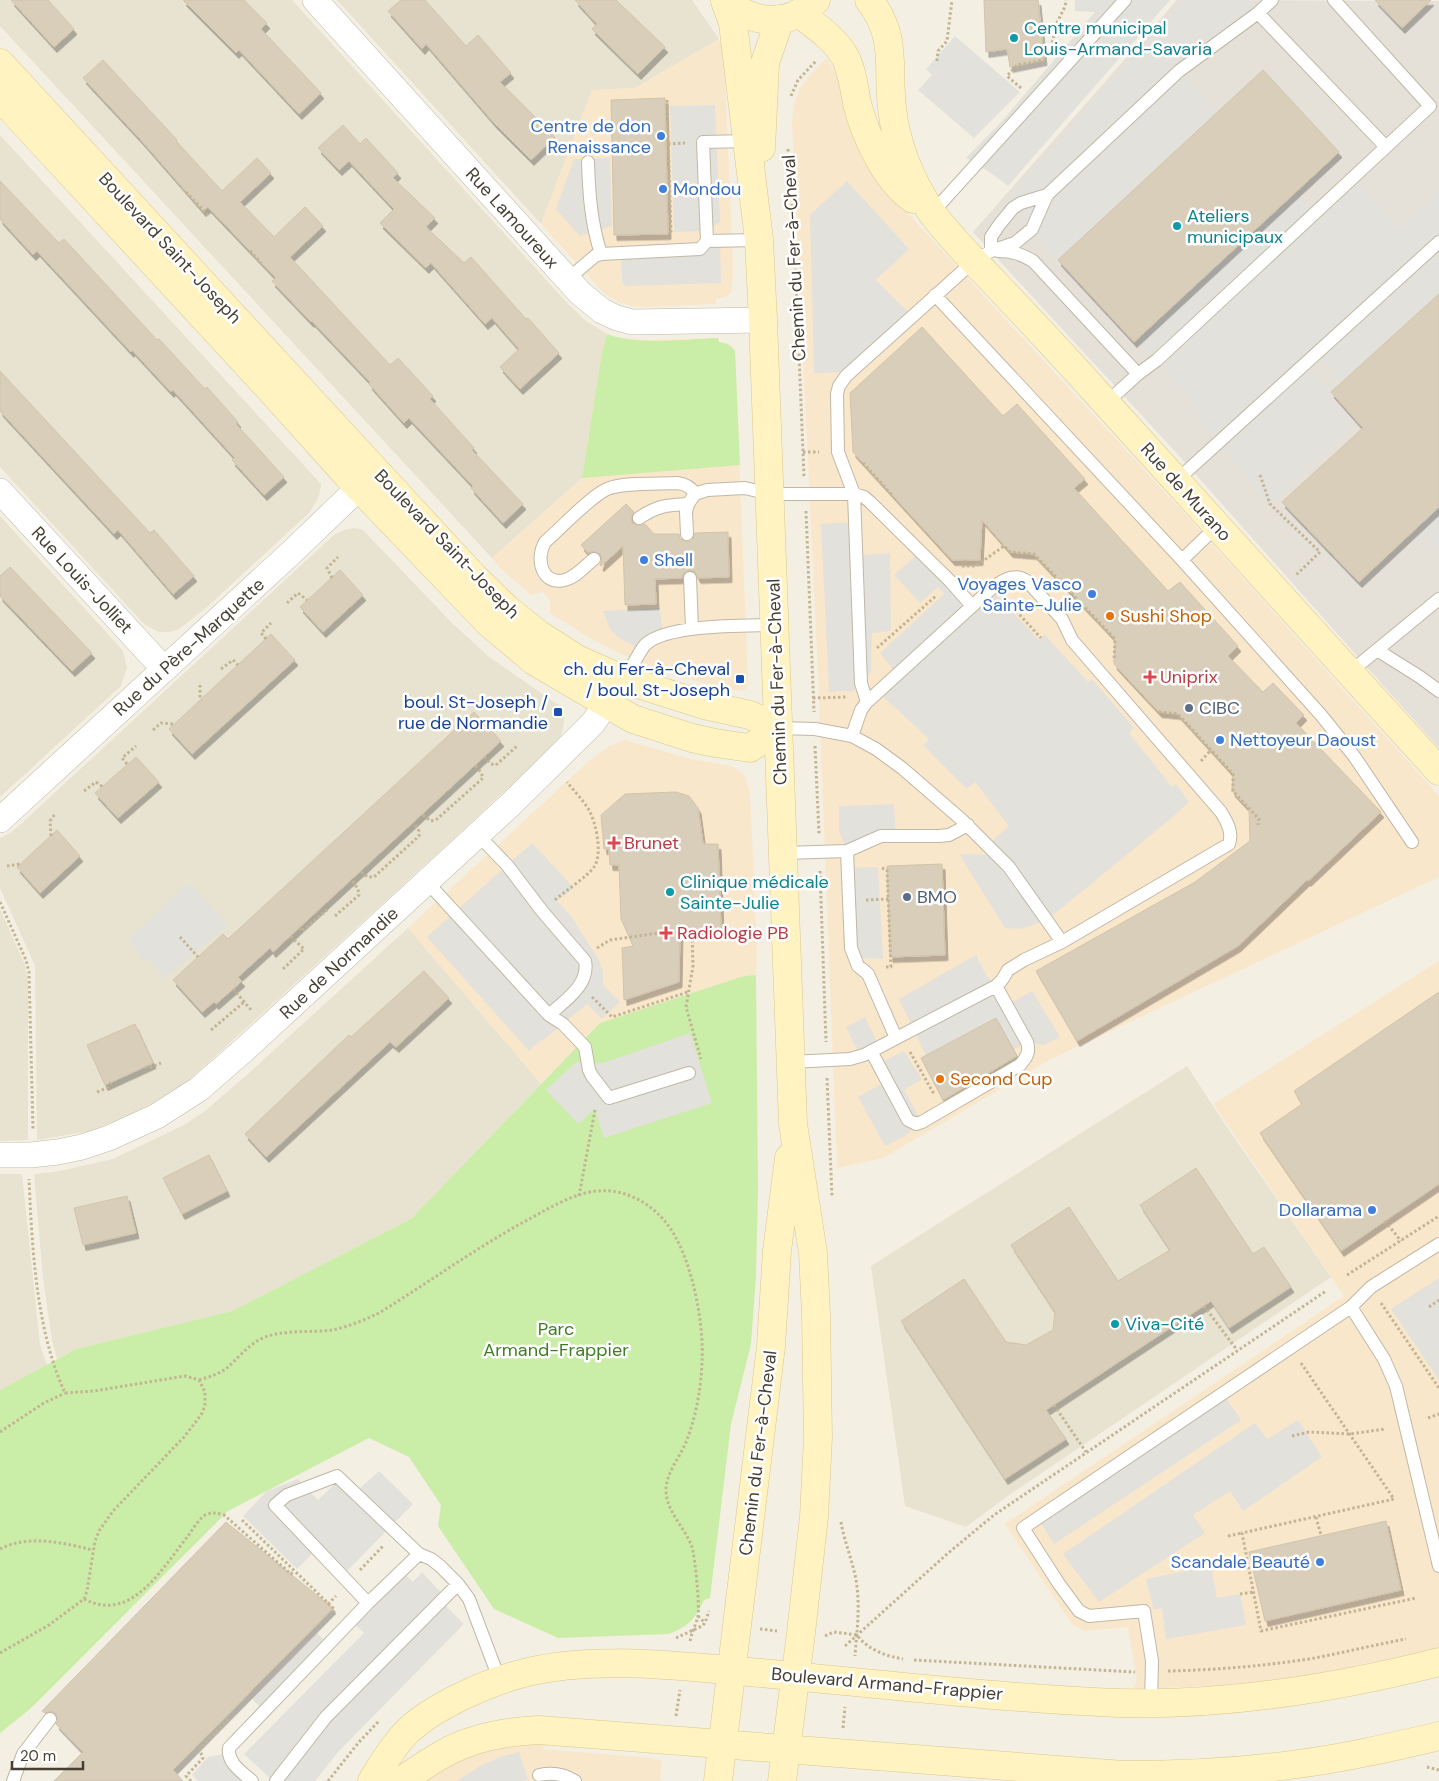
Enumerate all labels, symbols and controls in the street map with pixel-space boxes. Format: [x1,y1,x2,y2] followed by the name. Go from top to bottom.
[1024,16,1212,61] place label: Centre municipal Louis-Armand-Savaria
[1008,32,1020,44] marker: Centre municipal Louis-Armand-Savaria
[531,114,651,159] place label: Centre de don Renaissance
[655,130,667,142] marker: Centre de don Renaissance
[777,154,811,362] street label: Chemin du Fer-à-Cheval
[460,162,564,274] street label: Rue Lamoureux
[93,167,247,329] street label: Boulevard Saint-Joseph
[673,177,741,201] place label: Mondou
[657,183,669,195] marker: Mondou
[1187,204,1283,249] place label: Ateliers municipaux
[1171,220,1183,232] marker: Ateliers municipaux
[1135,437,1237,547] street label: Rue de Murano
[369,464,525,624] street label: Boulevard Saint-Joseph
[26,521,138,639] street label: Rue Louis-Jolliet
[654,548,693,572] place label: Shell
[638,554,650,566] marker: Shell
[957,572,1082,617] place label: Voyages Vasco Sainte-Julie
[108,573,270,721] street label: Rue du Père-Marquette
[761,578,793,786] street label: Chemin du Fer-à-Cheval
[1086,588,1098,600] marker: Voyages Vasco Sainte-Julie
[1120,604,1212,628] place label: Sushi Shop
[1104,610,1116,622] marker: Sushi Shop
[563,657,730,702] place label: ch. du Fer-à-Cheval / boul. St-Joseph
[1160,665,1218,689] place label: Uniprix
[1144,671,1156,683] marker: Uniprix
[734,673,746,685] marker: ch. du Fer-à-Cheval / boul. St-Joseph
[398,690,548,735] place label: boul. St-Joseph / rue de Normandie
[1199,696,1240,720] place label: CIBC
[1183,702,1195,714] marker: CIBC
[552,706,564,718] marker: boul. St-Joseph / rue de Normandie
[1230,728,1376,752] place label: Nettoyeur Daoust
[1214,734,1226,746] marker: Nettoyeur Daoust
[624,831,679,855] place label: Brunet
[608,837,620,849] marker: Brunet
[680,870,829,915] place label: Clinique médicale Sainte-Julie
[917,885,957,909] place label: BMO
[664,886,676,898] marker: Clinique médicale Sainte-Julie
[901,891,913,903] marker: BMO
[274,902,404,1024] street label: Rue de Normandie
[677,921,789,945] place label: Radiologie PB
[659,926,673,940] marker: Radiologie PB
[950,1067,1053,1091] place label: Second Cup
[934,1073,946,1085] marker: Second Cup
[1279,1198,1362,1222] place label: Dollarama
[1366,1204,1378,1216] marker: Dollarama
[1125,1312,1204,1336] place label: Viva-Cité
[483,1317,629,1362] park label: Parc Armand-Frappier
[1109,1318,1121,1330] marker: Viva-Cité
[733,1349,783,1557] street label: Chemin du Fer-à-Cheval
[1171,1550,1310,1574] place label: Scandale Beauté
[1314,1556,1326,1568] marker: Scandale Beauté
[770,1662,1004,1706] street label: Boulevard Armand-Frappier
[12,1738,84,1770] scale bar
[20,1746,56,1766] text: 20 m

